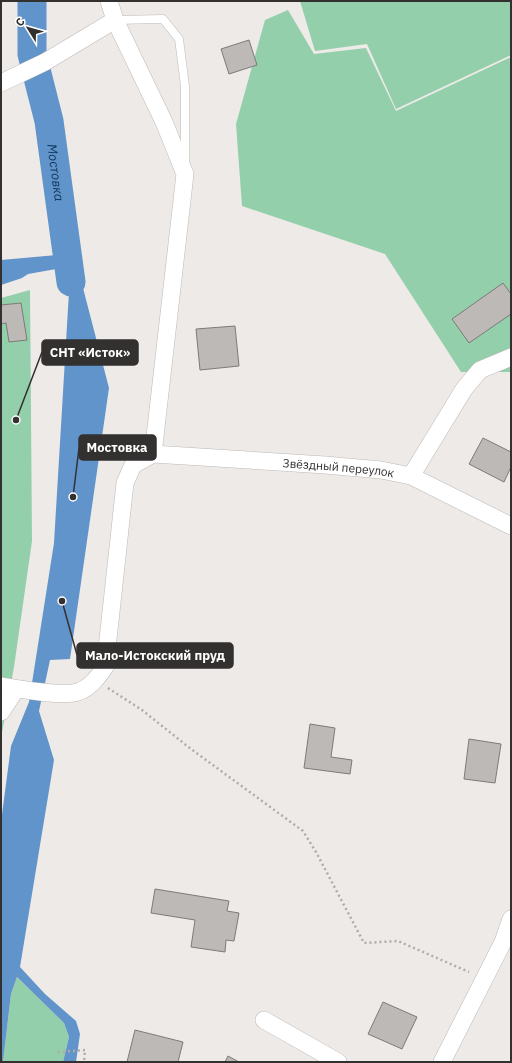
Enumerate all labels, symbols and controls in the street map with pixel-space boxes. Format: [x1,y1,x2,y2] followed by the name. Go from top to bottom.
[8,8,48,48] north arrow
[12,15,28,29] text: С
[44,143,68,202] water label: Мостовка
[42,340,138,365] callout: СНТ «Исток»
[50,344,130,361] text: СНТ «Исток»
[79,435,156,460] callout: Мостовка
[87,439,147,456] text: Мостовка
[282,455,396,480] street label: Звёздный переулок
[77,643,233,668] callout: Мало-Истокский пруд
[85,647,226,664] text: Мало-Истокский пруд

